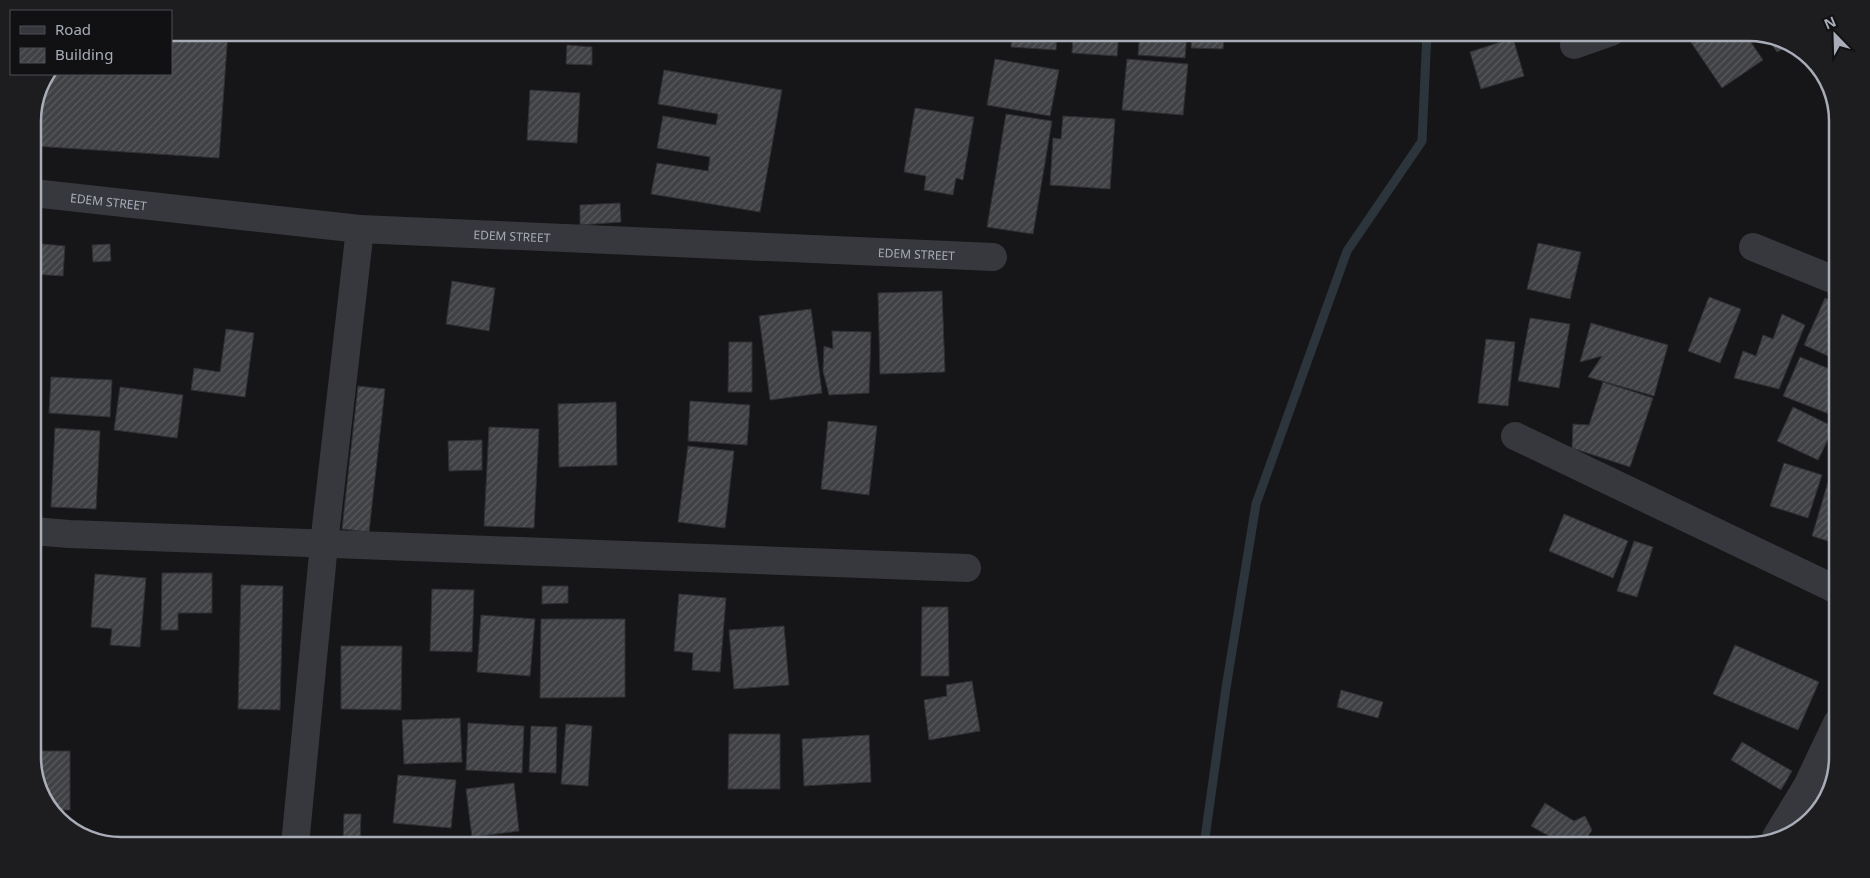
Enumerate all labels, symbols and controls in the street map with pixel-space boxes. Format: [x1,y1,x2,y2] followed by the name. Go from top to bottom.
[10,10,172,75] legend
[1810,10,1860,60] north arrow
[1821,12,1839,34] text: N
[55,19,91,39] text: Road
[55,44,113,64] text: Building
[69,189,148,214] street label: EDEM STREET
[473,226,551,246] street label: EDEM STREET
[878,243,956,264] street label: EDEM STREET

